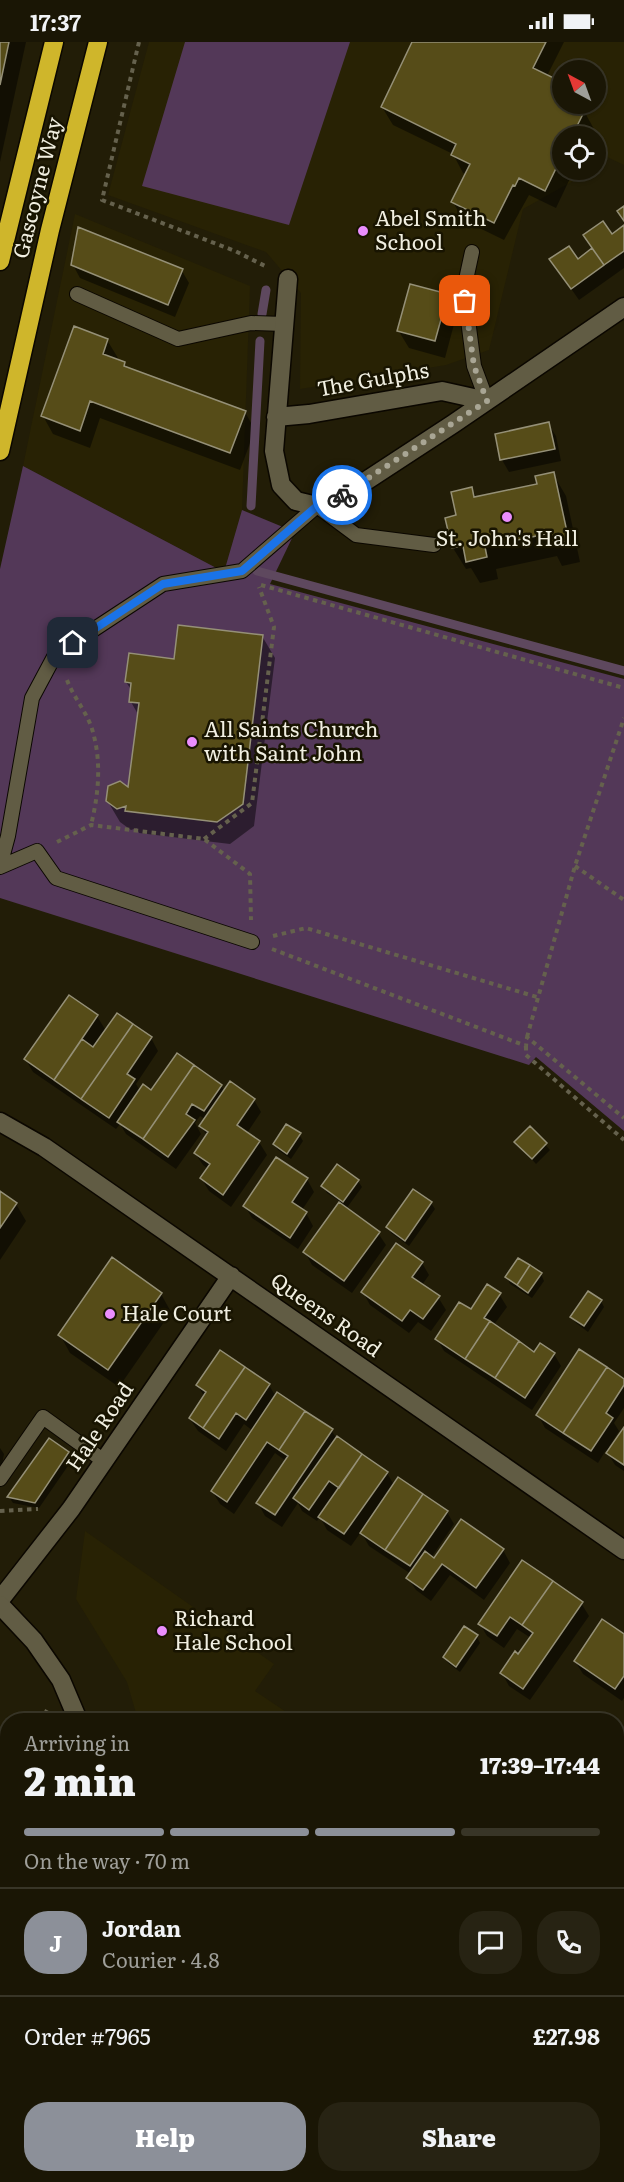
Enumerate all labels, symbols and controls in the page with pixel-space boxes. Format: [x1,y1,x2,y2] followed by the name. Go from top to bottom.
[30,5,81,38] text: 17:37
[552,60,606,114] north arrow
[552,60,606,180] map controls
[3,113,68,261] street label: Gascoyne Way
[552,126,606,180] button: locate
[375,201,486,256] place label: Abel Smith School
[356,224,370,238] marker: Abel Smith School
[439,275,490,326] pin
[448,284,481,317] icon: bag
[314,352,431,403] street label: The Gulphs
[312,465,372,525] courier
[326,479,359,512] icon: bike
[500,510,514,524] marker: St. John's Hall
[436,521,578,552] place label: St. John's Hall
[47,617,98,668] pin
[56,626,89,659] icon: home
[204,712,379,767] place label: All Saints Church with Saint John
[185,735,199,749] marker: All Saints Church with Saint John
[266,1263,389,1363] street label: Queens Road
[122,1296,232,1327] place label: Hale Court
[103,1307,117,1321] marker: Hale Court
[57,1375,139,1476] street label: Hale Road
[174,1601,293,1656] place label: Richard Hale School
[155,1624,169,1638] marker: Richard Hale School
[24,1727,130,1757] text: Arriving in
[480,1748,600,1781] text: 17:39–17:44
[24,1750,136,1808] text: 2 min
[24,1845,190,1875] text: On the way · 70 m
[102,1911,181,1944] text: Jordan
[459,1911,522,1974] button: chat
[537,1911,600,1974] button: phone
[49,1926,62,1959] text: J
[102,1944,219,1974] text: Courier · 4.8
[24,2019,151,2052] text: Order #7965
[533,2019,600,2052] text: £27.98
[24,2102,306,2171] button: Help
[318,2102,600,2171] button: Share

